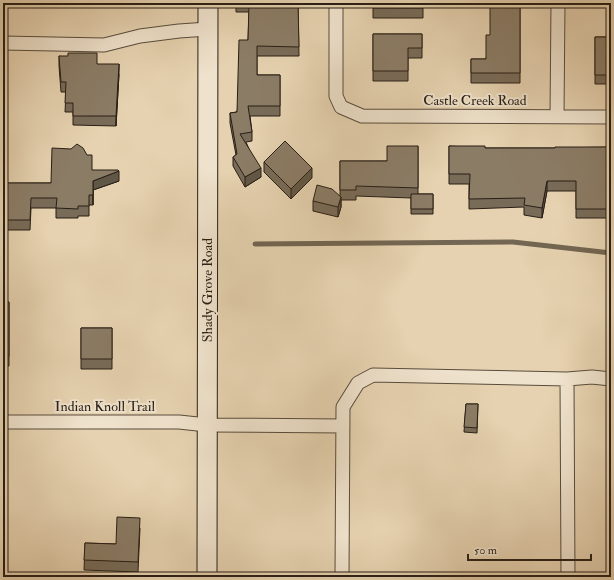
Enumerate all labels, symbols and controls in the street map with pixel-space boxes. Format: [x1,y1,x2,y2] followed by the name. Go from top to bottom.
[423,92,527,109] street label: Castle Creek Road
[199,238,217,342] street label: Shady Grove Road
[55,398,156,415] street label: Indian Knoll Trail
[468,536,591,562] scale bar
[474,543,498,558] text: 50 m

